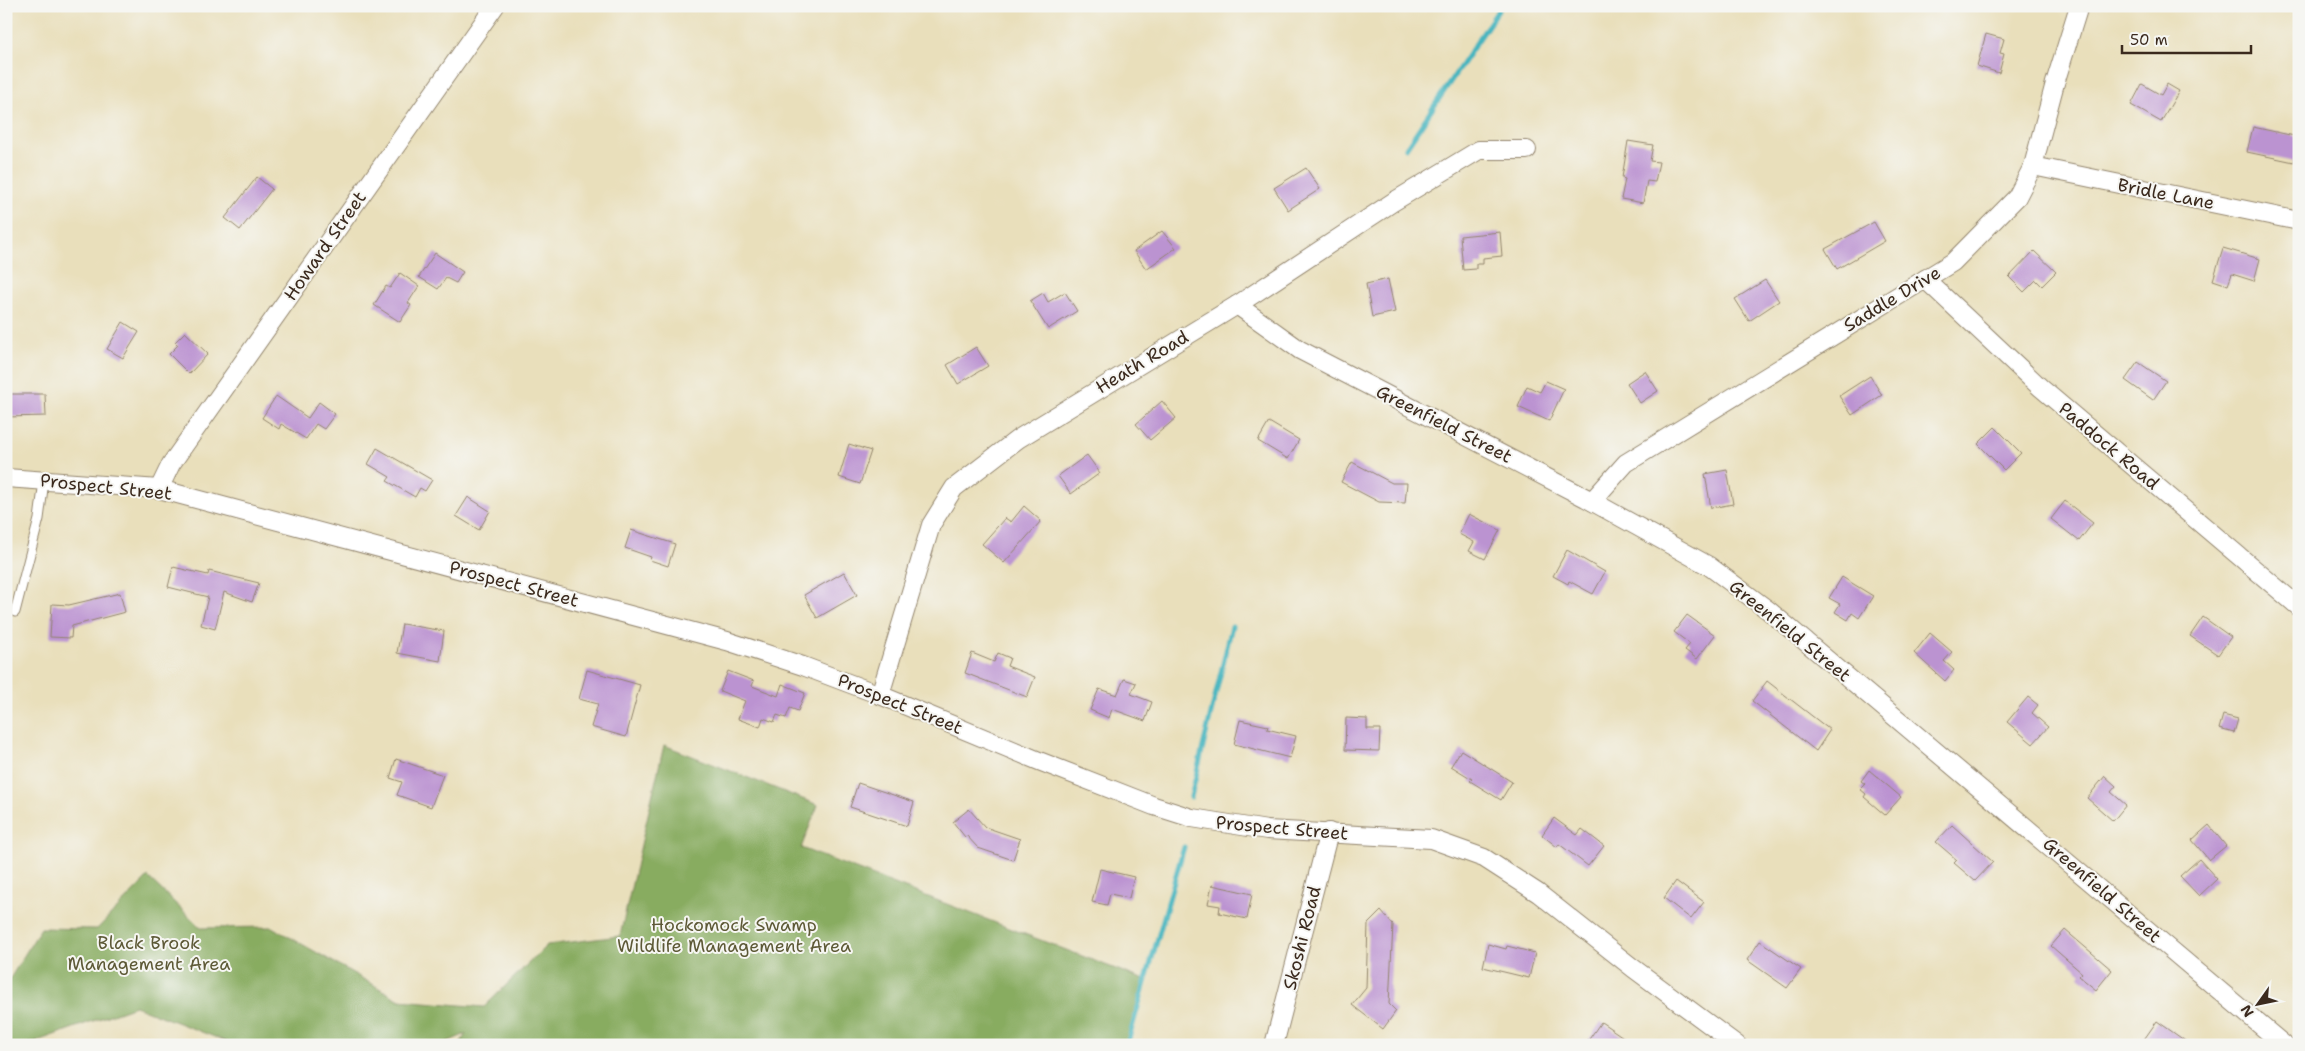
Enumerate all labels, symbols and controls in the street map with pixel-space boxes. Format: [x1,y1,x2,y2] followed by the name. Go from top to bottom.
[2122,22,2251,54] scale bar
[2130,30,2168,50] text: 50 m
[2116,173,2216,215] street label: Bridle Lane
[278,186,372,305] street label: Howard Street
[1839,261,1945,337] street label: Saddle Drive
[1091,325,1193,399] street label: Heath Road
[1372,379,1516,469] street label: Greenfield Street
[2054,397,2164,495] street label: Paddock Road
[39,468,173,506] street label: Prospect Street
[447,555,581,613] street label: Prospect Street
[1724,575,1856,687] street label: Greenfield Street
[834,668,966,740] street label: Prospect Street
[1215,810,1349,846] street label: Prospect Street
[2038,832,2166,948] street label: Greenfield Street
[1278,884,1326,992] street label: Skoshi Road
[617,913,851,958] park label: Hockomock Swamp Wildlife Management Area
[67,931,231,976] park label: Black Brook Management Area
[2232,978,2282,1028] north arrow
[2237,1002,2258,1021] text: N

